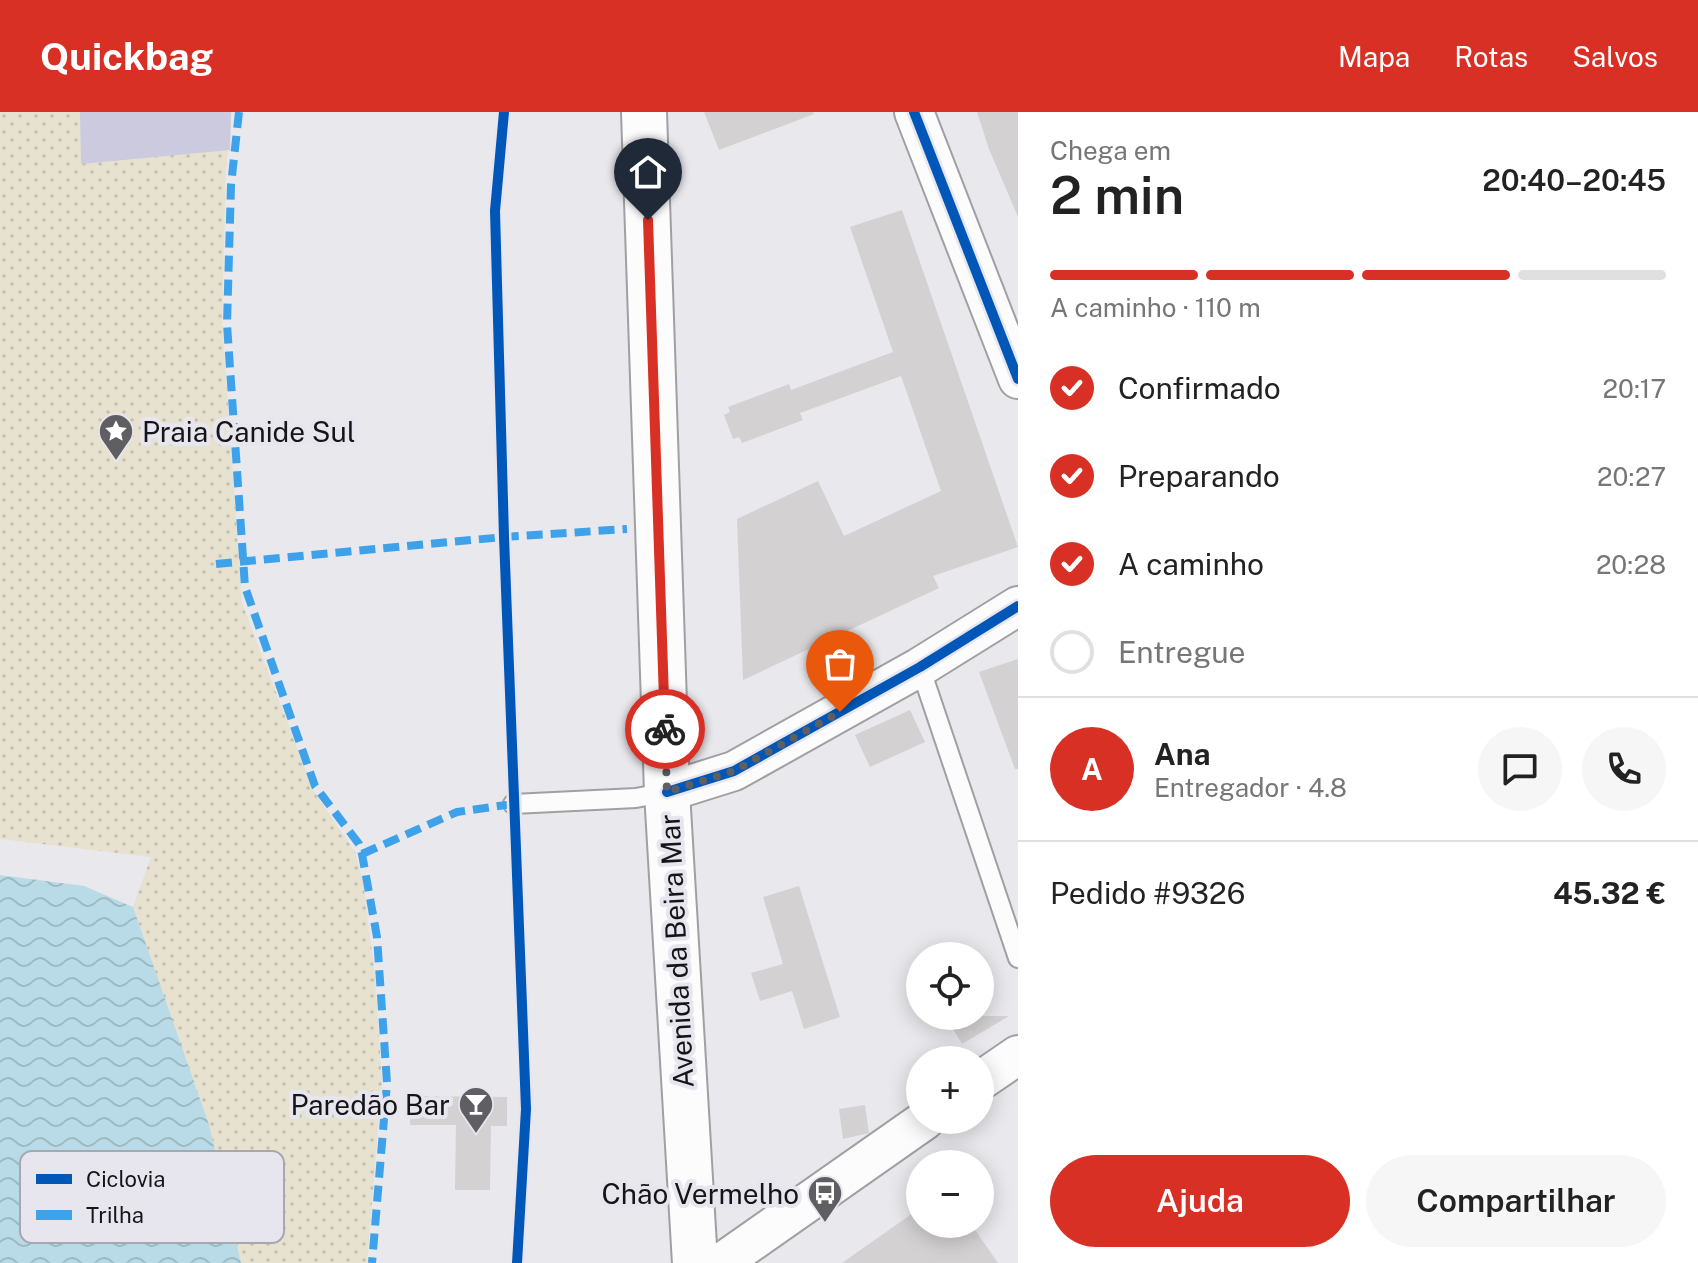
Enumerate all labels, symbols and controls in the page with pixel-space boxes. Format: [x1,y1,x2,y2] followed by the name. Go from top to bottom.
[40,34,213,79] text: Quickbag
[1338,40,1410,73] text: Mapa
[1454,40,1528,73] text: Rotas
[1572,40,1658,73] text: Salvos
[1050,135,1171,166] text: Chega em
[614,138,682,220] pin
[626,150,670,194] icon: home
[1482,162,1666,198] text: 20:40–20:45
[1050,165,1184,226] text: 2 min
[1050,292,1261,323] text: A caminho · 110 m
[1050,366,1094,410] icon: check
[1118,370,1281,406] text: Confirmado
[1603,373,1666,404] text: 20:17
[97,412,135,462] place icon: Praia Canide Sul
[142,415,356,448] place label: Praia Canide Sul
[1050,454,1094,498] icon: check
[1118,458,1280,494] text: Preparando
[1597,461,1666,492] text: 20:27
[1050,542,1094,586] icon: check
[1118,546,1264,582] text: A caminho
[1596,549,1666,580] text: 20:28
[806,630,874,712] pin
[1118,634,1246,670] text: Entregue
[818,642,862,686] icon: bag
[625,689,705,769] courier
[643,707,687,751] icon: bike
[1478,727,1562,811] button: chat
[1582,727,1666,811] button: phone
[1154,736,1210,772] text: Ana
[1081,751,1103,787] text: A
[1154,772,1347,803] text: Entregador · 4.8
[652,813,700,1089] street label: Avenida da Beira Mar
[1050,875,1245,911] text: Pedido #9326
[1553,875,1666,911] text: 45.32 €
[906,942,994,1238] map controls
[906,942,994,1030] button: locate
[906,1046,994,1134] button: +
[457,1085,495,1135] bar icon: Paredão Bar
[291,1088,450,1121] place label: Paredão Bar
[906,1150,994,1238] button: −
[20,1151,284,1243] legend
[1050,1155,1350,1247] button: Ajuda
[1366,1155,1666,1247] button: Compartilhar
[86,1166,165,1192] text: Ciclovia
[806,1174,844,1224] bus stop icon: Chão Vermelho
[602,1177,799,1210] place label: Chão Vermelho
[86,1202,144,1228] text: Trilha

